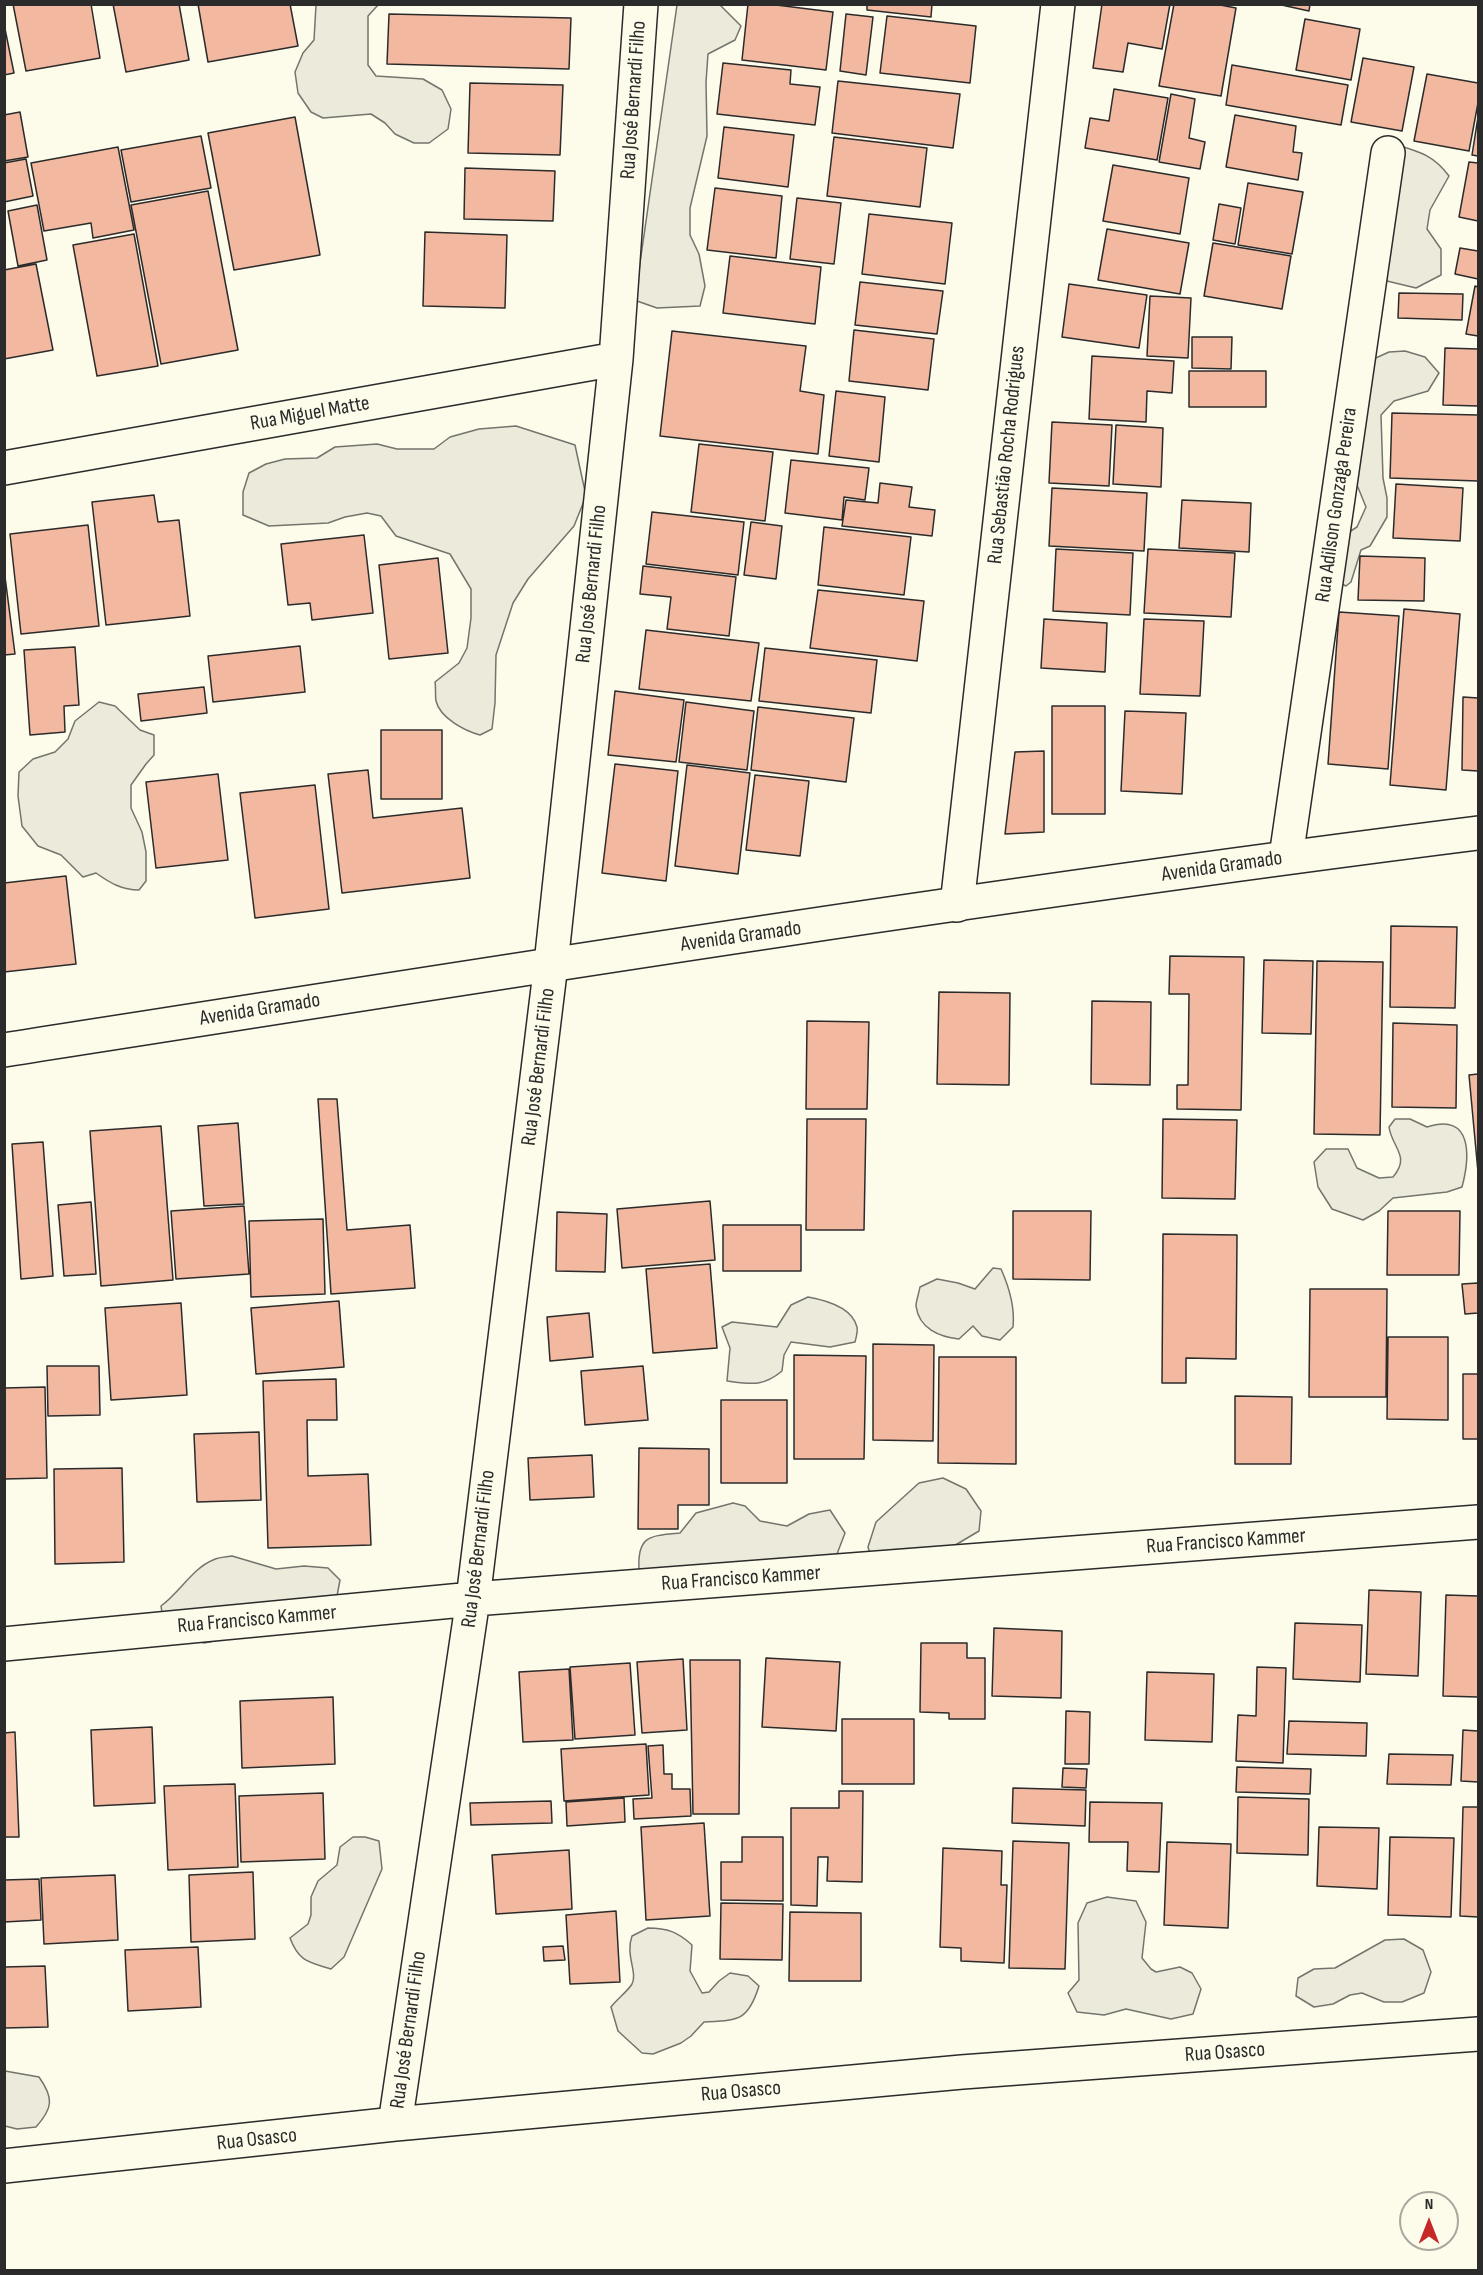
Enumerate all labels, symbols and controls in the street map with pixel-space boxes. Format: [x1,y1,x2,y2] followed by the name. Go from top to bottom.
[616,20,652,180] street label: Rua José Bernardi Filho
[983,345,1031,565] street label: Rua Sebastião Rocha Rodrigues
[248,391,372,437] street label: Rua Miguel Matte
[1311,406,1363,604] street label: Rua Adilson Gonzaga Pereira
[571,504,613,664] street label: Rua José Bernardi Filho
[1160,846,1284,888] street label: Avenida Gramado
[679,916,803,958] street label: Avenida Gramado
[517,987,561,1147] street label: Rua José Bernardi Filho
[198,988,322,1032] street label: Avenida Gramado
[457,1469,501,1629] street label: Rua José Bernardi Filho
[1145,1524,1307,1560] street label: Rua Francisco Kammer
[660,1561,822,1597] street label: Rua Francisco Kammer
[176,1600,338,1640] street label: Rua Francisco Kammer
[385,1950,433,2110] street label: Rua José Bernardi Filho
[1184,2038,1266,2068] street label: Rua Osasco
[700,2076,782,2108] street label: Rua Osasco
[216,2123,298,2157] street label: Rua Osasco
[1399,2191,1459,2251] north arrow
[1425,2195,1433,2214] text: N

